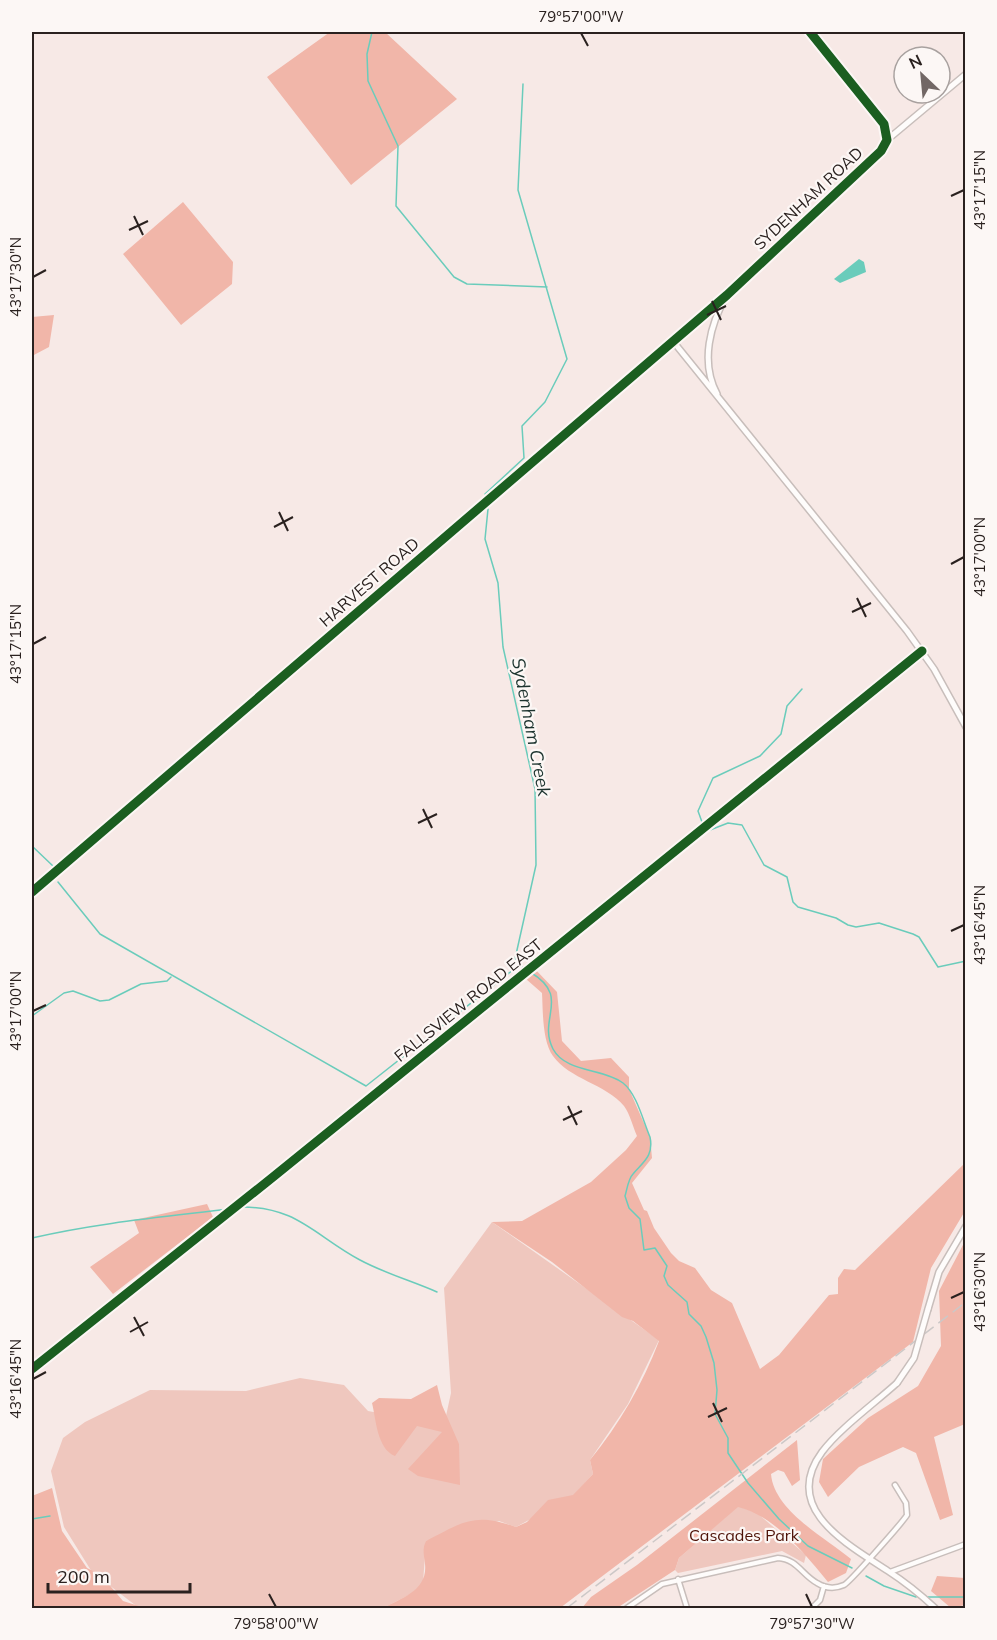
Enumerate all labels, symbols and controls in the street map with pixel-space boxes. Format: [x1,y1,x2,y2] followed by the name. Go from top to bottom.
[538,7,624,26] text: 79°57'00"W
[892,45,952,105] north arrow
[906,50,925,73] text: N
[749,142,867,254] street label: SYDENHAM ROAD
[970,150,989,230] text: 43°17'15"N
[6,237,25,317] text: 43°17'30"N
[970,517,989,597] text: 43°17'00"N
[315,533,423,631] street label: HARVEST ROAD
[6,604,25,684] text: 43°17'15"N
[507,655,556,799] water label: Sydenham Creek
[970,885,989,965] text: 43°16'45"N
[390,934,546,1066] street label: FALLSVIEW ROAD EAST
[6,971,25,1051] text: 43°17'00"N
[970,1252,989,1332] text: 43°16'30"N
[6,1339,25,1419] text: 43°16'45"N
[689,1525,800,1545] park label: Cascades Park
[48,1556,190,1594] scale bar
[57,1565,110,1588] text: 200 m
[233,1614,319,1633] text: 79°58'00"W
[769,1614,855,1633] text: 79°57'30"W

